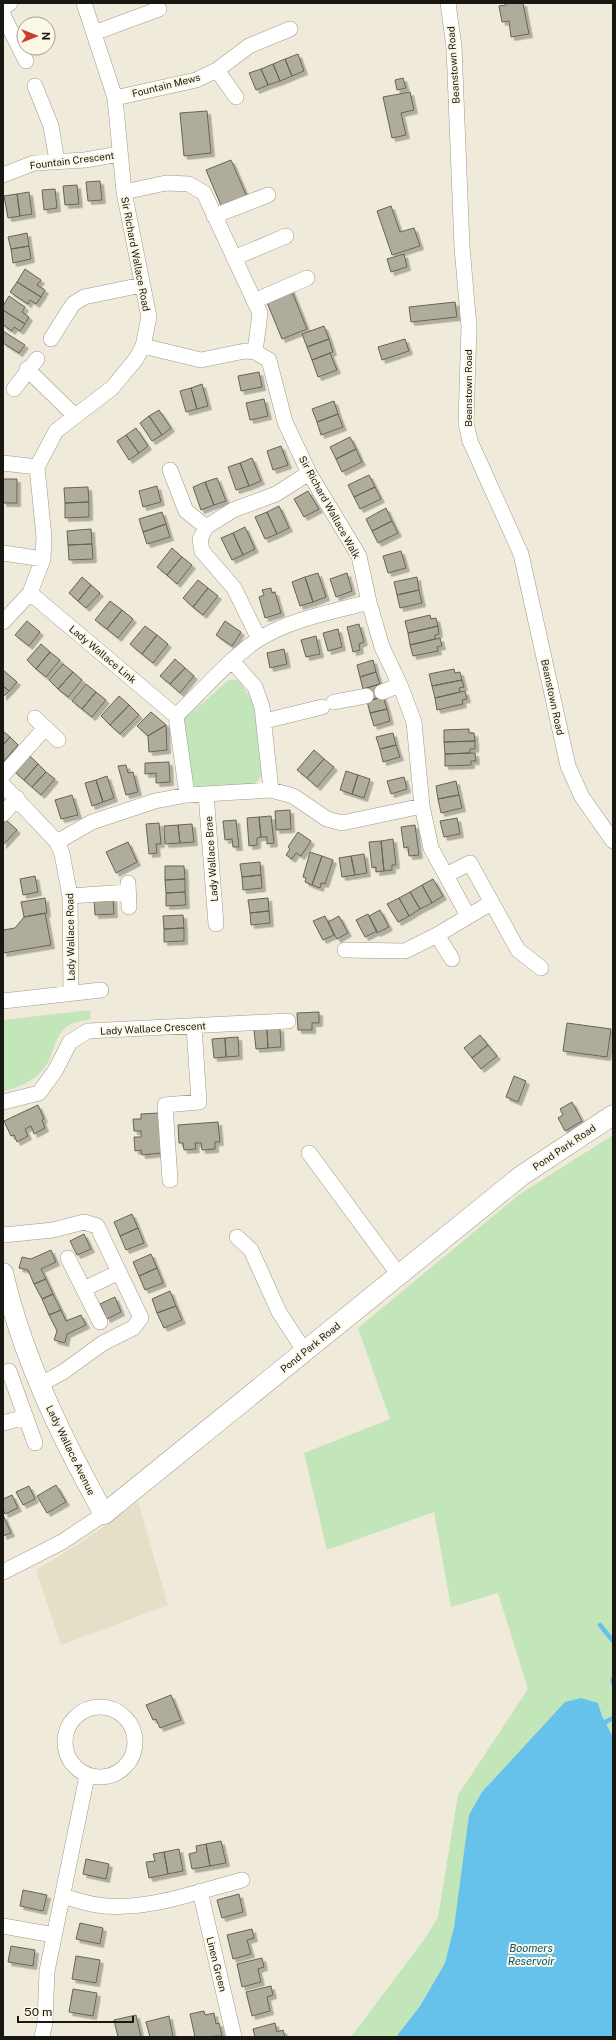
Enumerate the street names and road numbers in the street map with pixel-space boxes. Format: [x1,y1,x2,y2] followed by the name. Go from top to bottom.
[444,26,462,104] street label: Beanstown Road
[131,71,201,99] street label: Fountain Mews
[29,149,115,171] street label: Fountain Crescent
[119,196,153,312] street label: Sir Richard Wallace Road
[462,349,474,427] street label: Beanstown Road
[297,453,364,561] street label: Sir Richard Wallace Walk
[67,622,139,686] street label: Lady Wallace Link
[539,658,567,736] street label: Beanstown Road
[202,816,220,902] street label: Lady Wallace Brae
[63,893,77,981] street label: Lady Wallace Road
[100,1019,206,1037] street label: Lady Wallace Crescent
[530,1121,598,1173] street label: Pond Park Road
[278,1319,342,1375] street label: Pond Park Road
[44,1403,98,1497] street label: Lady Wallace Avenue
[204,1935,230,1993] street label: Linen Green

